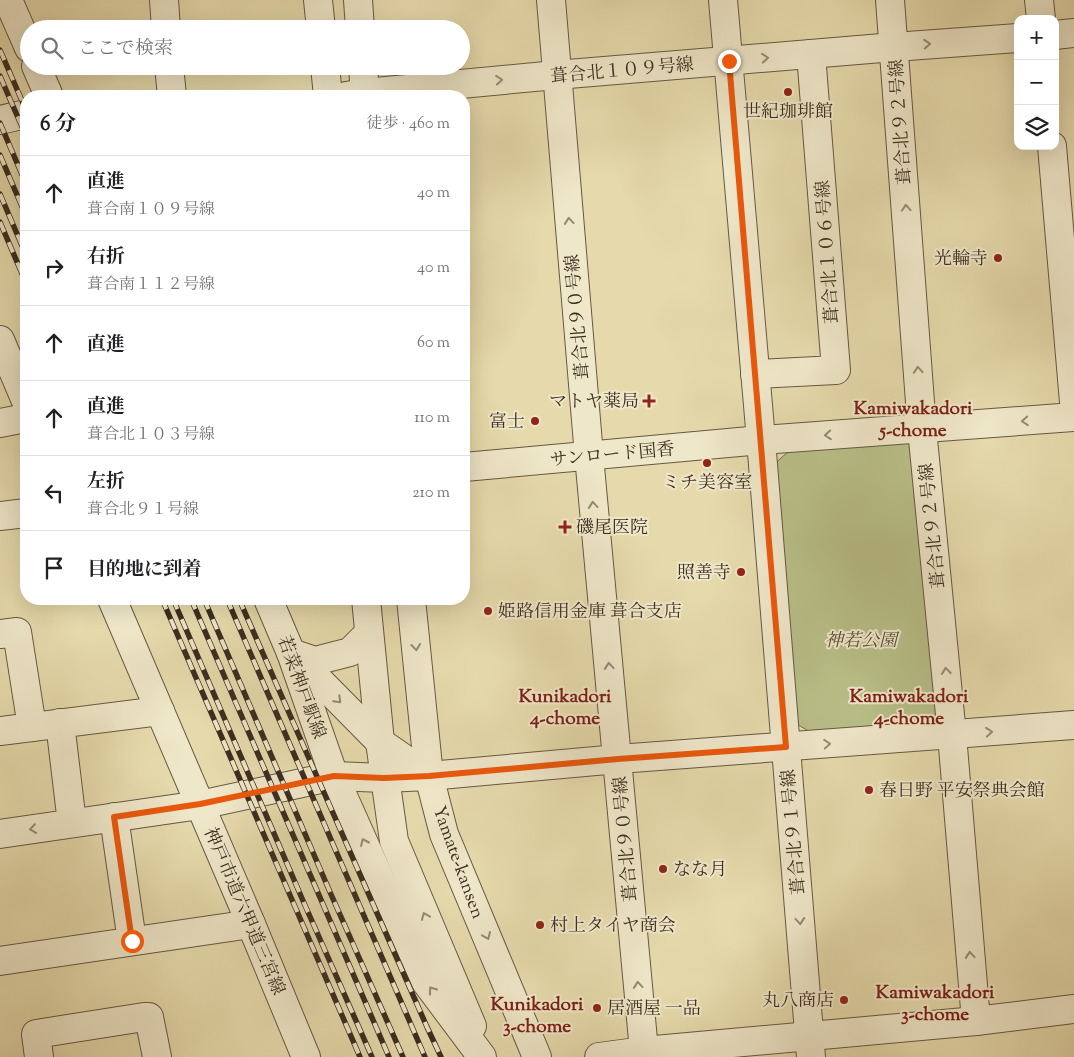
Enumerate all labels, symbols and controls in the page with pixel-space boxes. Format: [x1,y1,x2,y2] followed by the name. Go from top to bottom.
[1014,15,1059,150] map controls
[1014,15,1059,60] button: +
[20,20,470,75] search box
[38,34,66,62] icon: search
[78,36,173,63] text: ここで検索
[924,39,932,50] one-way arrow
[718,50,741,73] route end
[549,53,695,91] street label: 葺合北１０９号線
[762,53,770,64] one-way arrow
[885,58,919,186] street label: 葺合北９２号線
[1014,60,1059,105] button: −
[495,75,503,86] one-way arrow
[782,86,794,98] marker: 世紀珈琲館
[743,100,833,126] place label: 世紀珈琲館
[1014,105,1059,150] button: layers
[40,110,76,140] text: 6 分
[366,113,450,136] text: 徒歩 · 460 m
[87,169,125,196] text: 直進
[40,179,68,207] icon: ahead
[811,179,847,325] street label: 葺合北１０６号線
[417,182,450,205] text: 40 m
[87,199,215,222] text: 葺合南１０９号線
[901,203,912,211] one-way arrow
[563,216,574,224] one-way arrow
[87,244,125,271] text: 右折
[934,247,988,273] place label: 光輪寺
[992,252,1004,264] marker: 光輪寺
[561,253,597,381] street label: 葺合北９０号線
[40,254,68,282] icon: right
[417,257,450,280] text: 40 m
[87,274,215,297] text: 葺合南１１２号線
[40,329,68,357] icon: ahead
[87,332,125,359] text: 直進
[417,332,450,355] text: 60 m
[913,365,924,373] one-way arrow
[549,390,639,416] place label: マトヤ薬局
[87,394,125,421] text: 直進
[643,395,655,407] marker: マトヤ薬局
[854,396,973,445] district label: Kamiwakadori 5-chome
[40,404,68,432] icon: ahead
[414,407,450,430] text: 110 m
[489,410,525,436] place label: 富士
[529,415,541,427] marker: 富士
[1021,415,1029,426] one-way arrow
[87,424,215,447] text: 葺合北１０３号線
[824,430,832,441] one-way arrow
[549,438,676,474] street label: サンロード国香
[701,457,713,469] marker: ミチ美容室
[914,462,954,590] street label: 葺合北９２号線
[87,469,125,496] text: 左折
[662,471,752,497] place label: ミチ美容室
[40,479,68,507] icon: left
[412,482,450,505] text: 210 m
[87,499,199,522] text: 葺合北９１号線
[588,500,599,508] one-way arrow
[576,516,648,542] place label: 磯尾医院
[558,520,572,534] marker: 磯尾医院
[40,554,68,582] icon: arrive
[87,557,201,584] text: 目的地に到着
[677,561,731,587] place label: 照善寺
[735,566,747,578] marker: 照善寺
[498,600,682,626] place label: 姫路信用金庫 葺合支店
[482,605,494,617] marker: 姫路信用金庫 葺合支店
[825,629,900,655] park label: 神若公園
[269,632,331,743] street label: 若菜神戸駅線
[410,644,421,652] one-way arrow
[604,662,615,670] one-way arrow
[941,667,952,675] one-way arrow
[519,684,612,733] district label: Kunikadori 4-chome
[850,684,969,733] district label: Kamiwakadori 4-chome
[332,694,341,703] one-way arrow
[985,726,993,737] one-way arrow
[823,739,831,750] one-way arrow
[777,768,813,896] street label: 葺合北９１号線
[609,775,645,903] street label: 葺合北９０号線
[879,779,1045,805] place label: 春日野 平安祭典会館
[863,784,875,796] marker: 春日野 平安祭典会館
[425,803,490,923] street label: Yamate-kansen
[29,823,37,834] one-way arrow
[196,824,290,1000] street label: 神戸市道六甲道三宮線
[360,838,371,847] one-way arrow
[673,858,727,884] place label: なな月
[657,863,669,875] marker: なな月
[421,912,432,921] one-way arrow
[550,914,676,940] place label: 村上タイヤ商会
[794,917,805,925] one-way arrow
[534,919,546,931] marker: 村上タイヤ商会
[121,930,144,953] route start
[481,931,491,940] one-way arrow
[965,951,976,959] one-way arrow
[876,980,995,1029] district label: Kamiwakadori 3-chome
[633,981,644,989] one-way arrow
[429,986,438,996] one-way arrow
[762,989,834,1015] place label: 丸八商店
[491,992,584,1041] district label: Kunikadori 3-chome
[838,994,850,1006] marker: 丸八商店
[607,997,701,1023] place label: 居酒屋 一品
[591,1002,603,1014] marker: 居酒屋 一品

